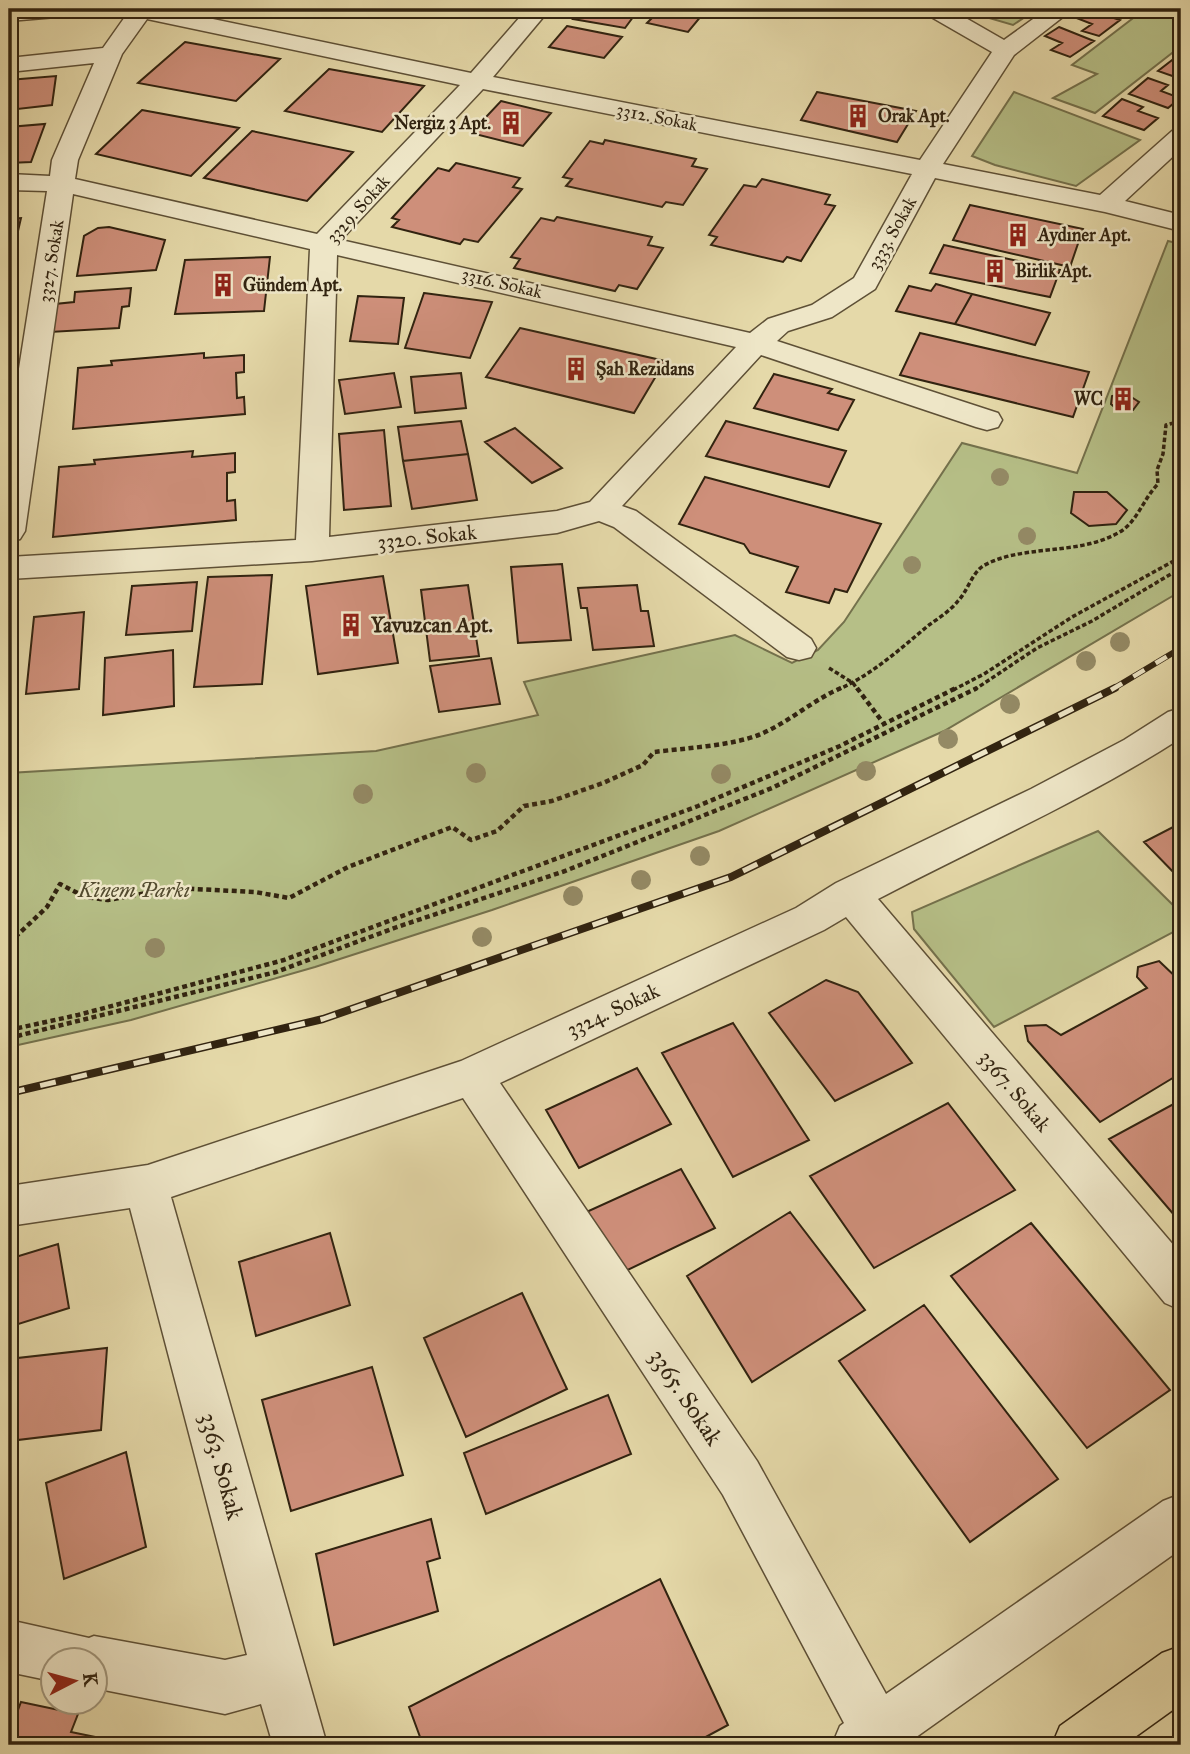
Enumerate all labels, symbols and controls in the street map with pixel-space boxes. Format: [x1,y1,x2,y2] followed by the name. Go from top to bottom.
[615,98,700,136] street label: 3312. Sokak
[844,102,872,130] building icon: Orak Apt.
[878,105,950,128] place label: Orak Apt.
[497,109,525,137] building icon: Nergiz 3 Apt.
[394,112,491,135] place label: Nergiz 3 Apt.
[322,170,395,248] street label: 3329. Sokak
[863,192,921,273] street label: 3333. Sokak
[34,217,69,304] street label: 3327. Sokak
[1004,221,1032,249] building icon: Aydıner Apt.
[1037,224,1131,247] place label: Aydıner Apt.
[981,257,1009,285] building icon: Birlik Apt.
[1015,260,1092,283] place label: Birlik Apt.
[460,263,545,303] street label: 3316. Sokak
[209,271,237,299] building icon: Gündem Apt.
[243,274,343,297] place label: Gündem Apt.
[562,355,590,383] building icon: Şah Rezidans
[596,358,694,381] place label: Şah Rezidans
[1109,385,1137,413] building icon: WC
[1074,388,1103,410] place label: WC
[376,519,478,555] street label: 3320. Sokak
[337,611,365,639] building icon: Yavuzcan Apt.
[370,612,493,638] place label: Yavuzcan Apt.
[77,877,190,903] park label: Kinem Parkı
[563,977,664,1043] street label: 3324. Sokak
[973,1045,1057,1137] street label: 3367. Sokak
[643,1343,730,1452] street label: 3365. Sokak
[193,1409,251,1524] street label: 3363. Sokak
[38,1646,108,1716] north arrow
[78,1671,103,1689] text: K

